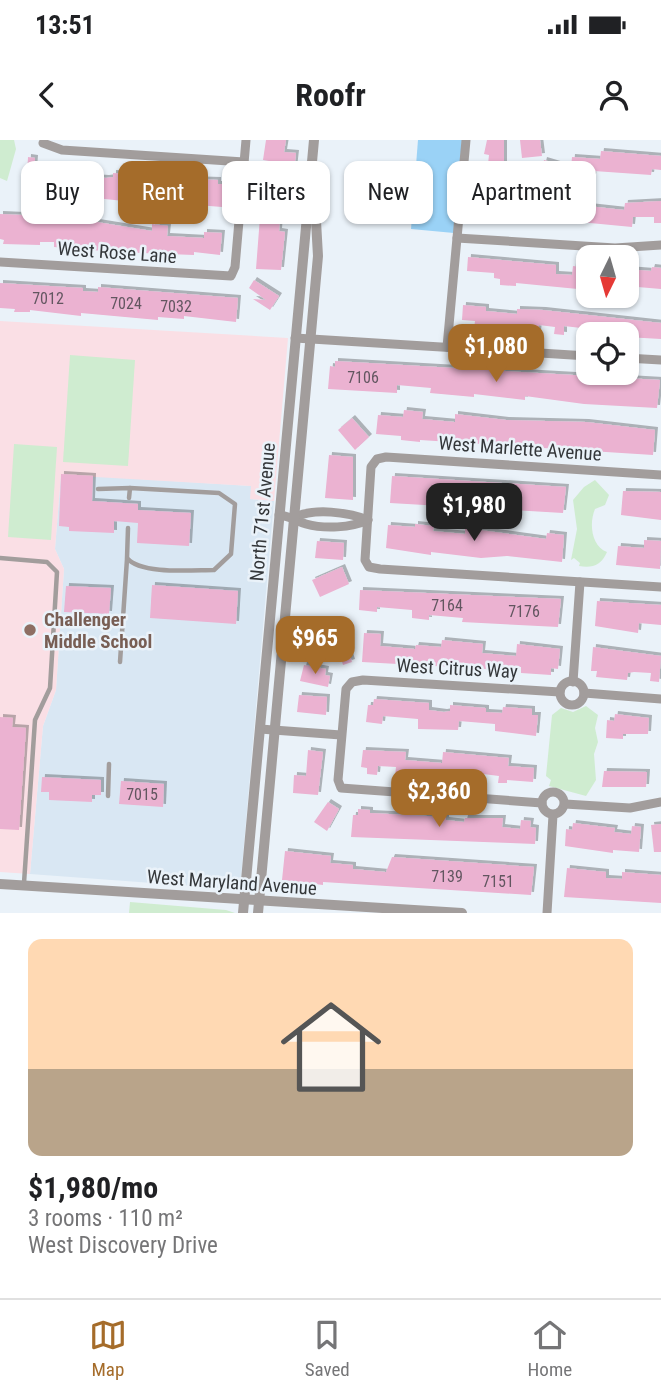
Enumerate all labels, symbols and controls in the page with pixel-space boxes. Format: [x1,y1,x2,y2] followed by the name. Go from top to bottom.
[35,10,95,40] text: 13:51
[28,76,66,114] icon: back
[295,76,366,114] text: Roofr
[595,76,633,114] icon: person
[21,161,104,224] chip: Buy
[118,161,208,224] chip: Rent
[222,161,330,224] chip: Filters
[344,161,433,224] chip: New
[447,161,596,224] chip: Apartment
[57,237,177,268] street label: West Rose Lane
[576,245,639,308] north arrow
[576,245,639,385] map controls
[32,289,64,308] house number: 7012
[110,294,142,313] house number: 7024
[160,297,192,316] house number: 7032
[576,322,639,385] button: locate
[439,324,553,384] pin: $1,080
[464,333,528,360] text: $1,080
[347,368,379,387] house number: 7106
[438,431,602,466] street label: West Marlette Avenue
[245,442,280,582] street label: North 71st Avenue
[417,484,531,543] pin: $1,980
[442,492,506,519] text: $1,980
[431,596,463,615] house number: 7164
[508,602,540,621] house number: 7176
[44,608,152,653] place label: Challenger Middle School
[274,616,356,676] pin: $965
[22,622,38,638] marker: Challenger Middle School
[292,625,338,652] text: $965
[396,654,518,683] street label: West Citrus Way
[382,770,496,829] pin: $2,360
[407,778,471,805] text: $2,360
[126,785,158,804] house number: 7015
[146,865,318,900] street label: West Maryland Avenue
[431,867,463,886] house number: 7139
[482,872,514,891] house number: 7151
[268,984,394,1110] icon: home
[28,1170,158,1205] text: $1,980/mo
[28,1205,183,1232] text: 3 rooms · 110 m²
[28,1232,218,1259] text: West Discovery Drive
[89,1316,127,1381] tab: Map
[305,1316,350,1381] tab: Saved
[528,1316,572,1381] tab: Home

